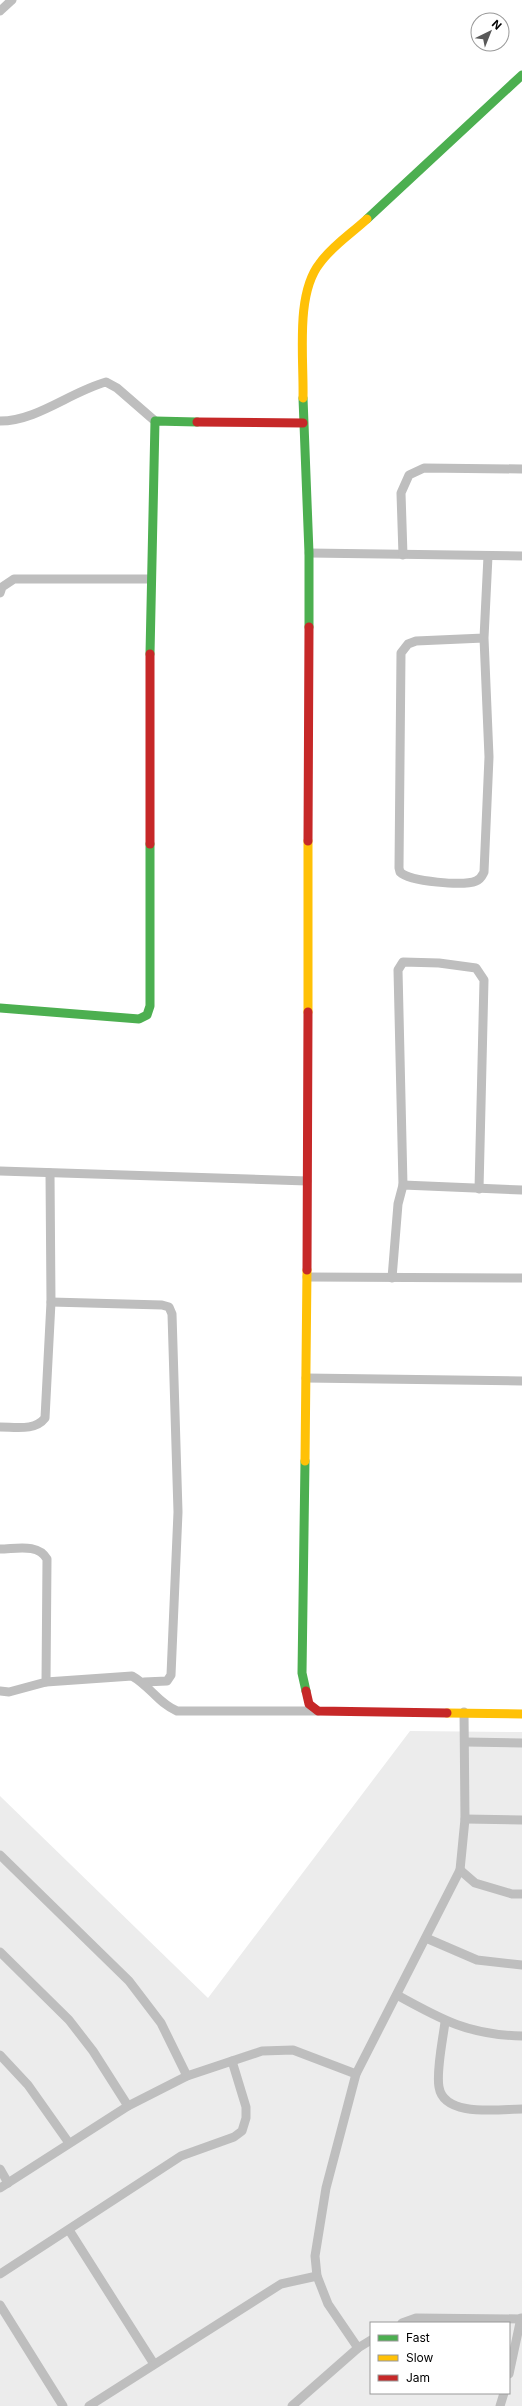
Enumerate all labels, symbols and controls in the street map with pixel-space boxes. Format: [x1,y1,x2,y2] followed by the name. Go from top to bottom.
[470,12,510,52] north arrow
[489,17,505,33] text: N
[370,2322,510,2394] legend
[406,2330,430,2345] text: Fast
[406,2350,434,2365] text: Slow
[406,2370,430,2385] text: Jam

